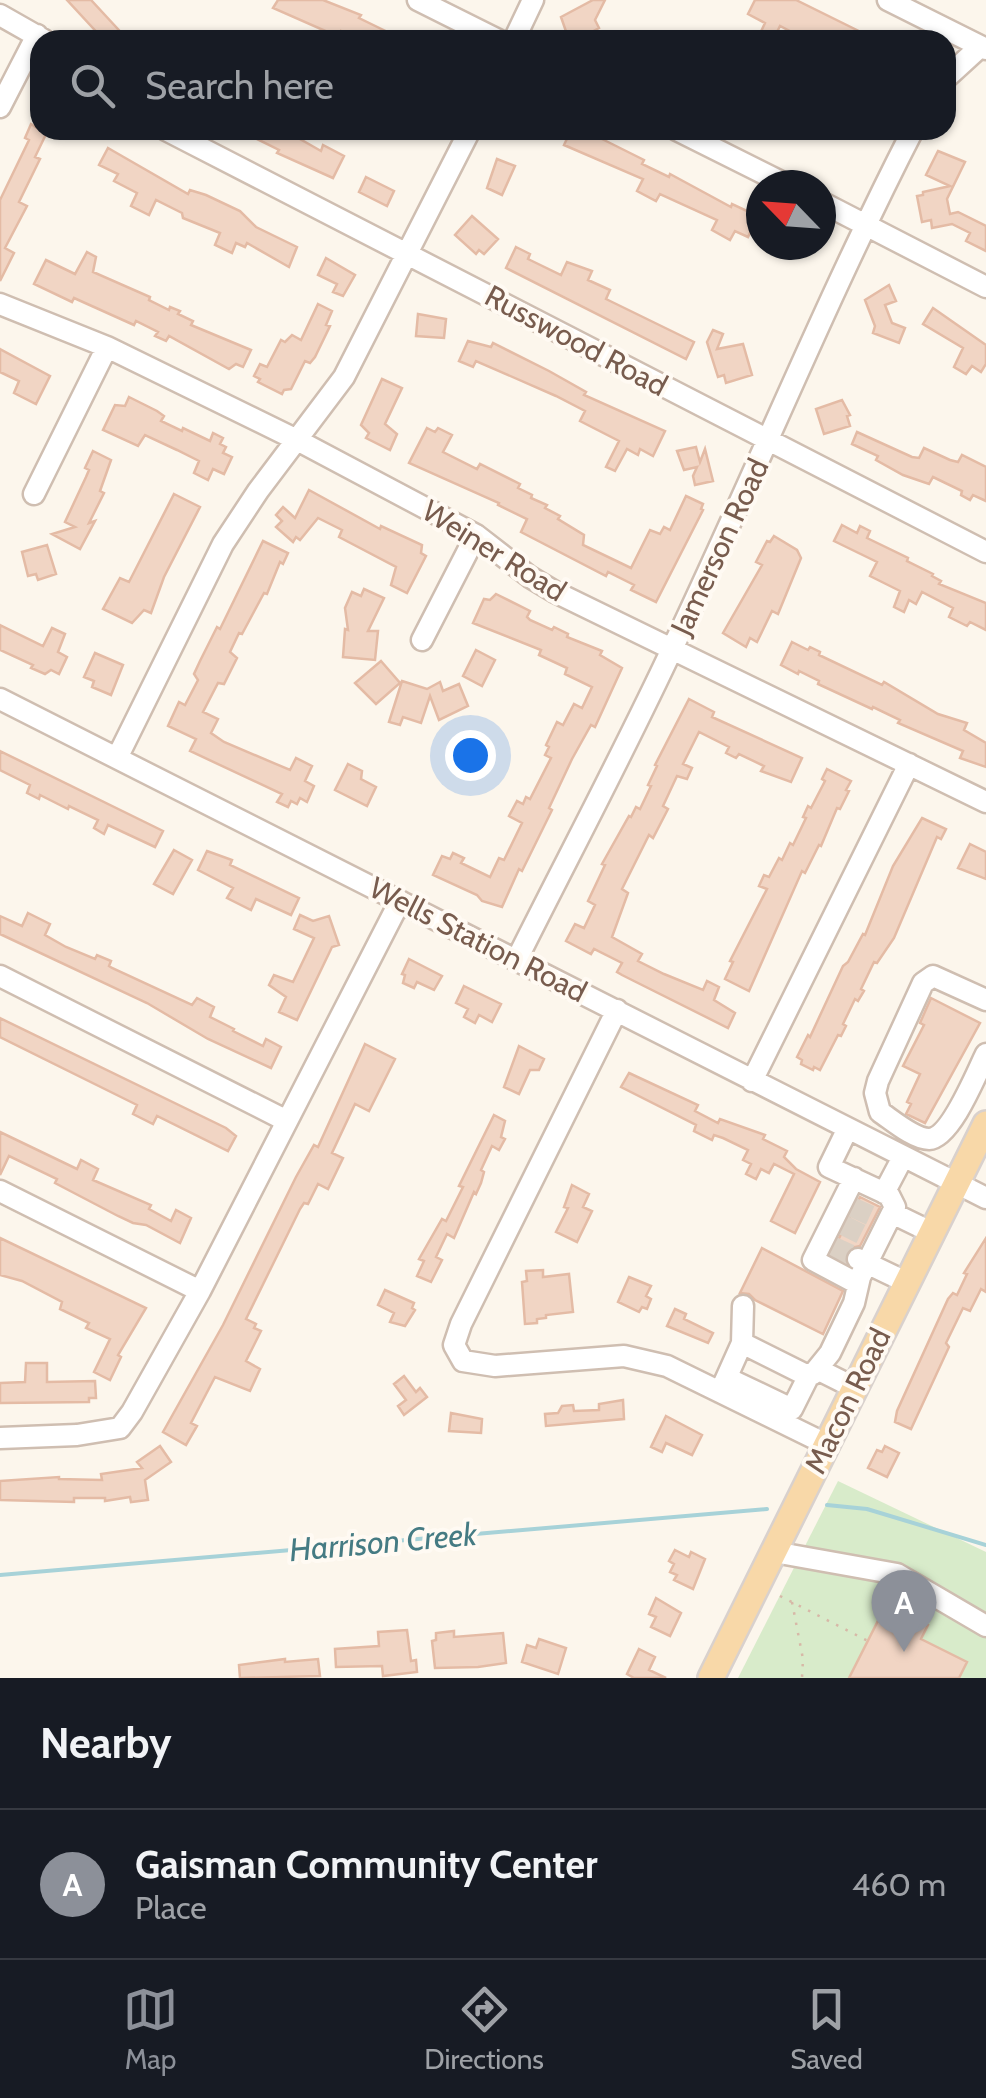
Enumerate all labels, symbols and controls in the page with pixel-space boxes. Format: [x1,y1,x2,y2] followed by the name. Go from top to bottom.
[30,30,956,140] search box
[65,58,120,113] icon: search
[145,62,334,109] text: Search here
[746,170,836,260] north arrow
[479,277,674,404] street label: Russwood Road
[662,453,777,642] street label: Jamerson Road
[416,492,573,609] street label: Weiner Road
[445,730,496,781] your location
[363,869,593,1010] street label: Wells Station Road
[796,1322,899,1479] street label: Macon Road
[288,1514,480,1569] water label: Harrison Creek
[872,1570,936,1652] pin: A
[40,1717,172,1769] text: Nearby
[135,1841,598,1888] text: Gaisman Community Center
[62,1865,83,1904] text: A
[852,1865,946,1904] text: 460 m
[135,1888,207,1927] text: Place
[123,1982,178,2076] tab: Map
[424,1982,544,2076] tab: Directions
[790,1982,863,2076] tab: Saved

